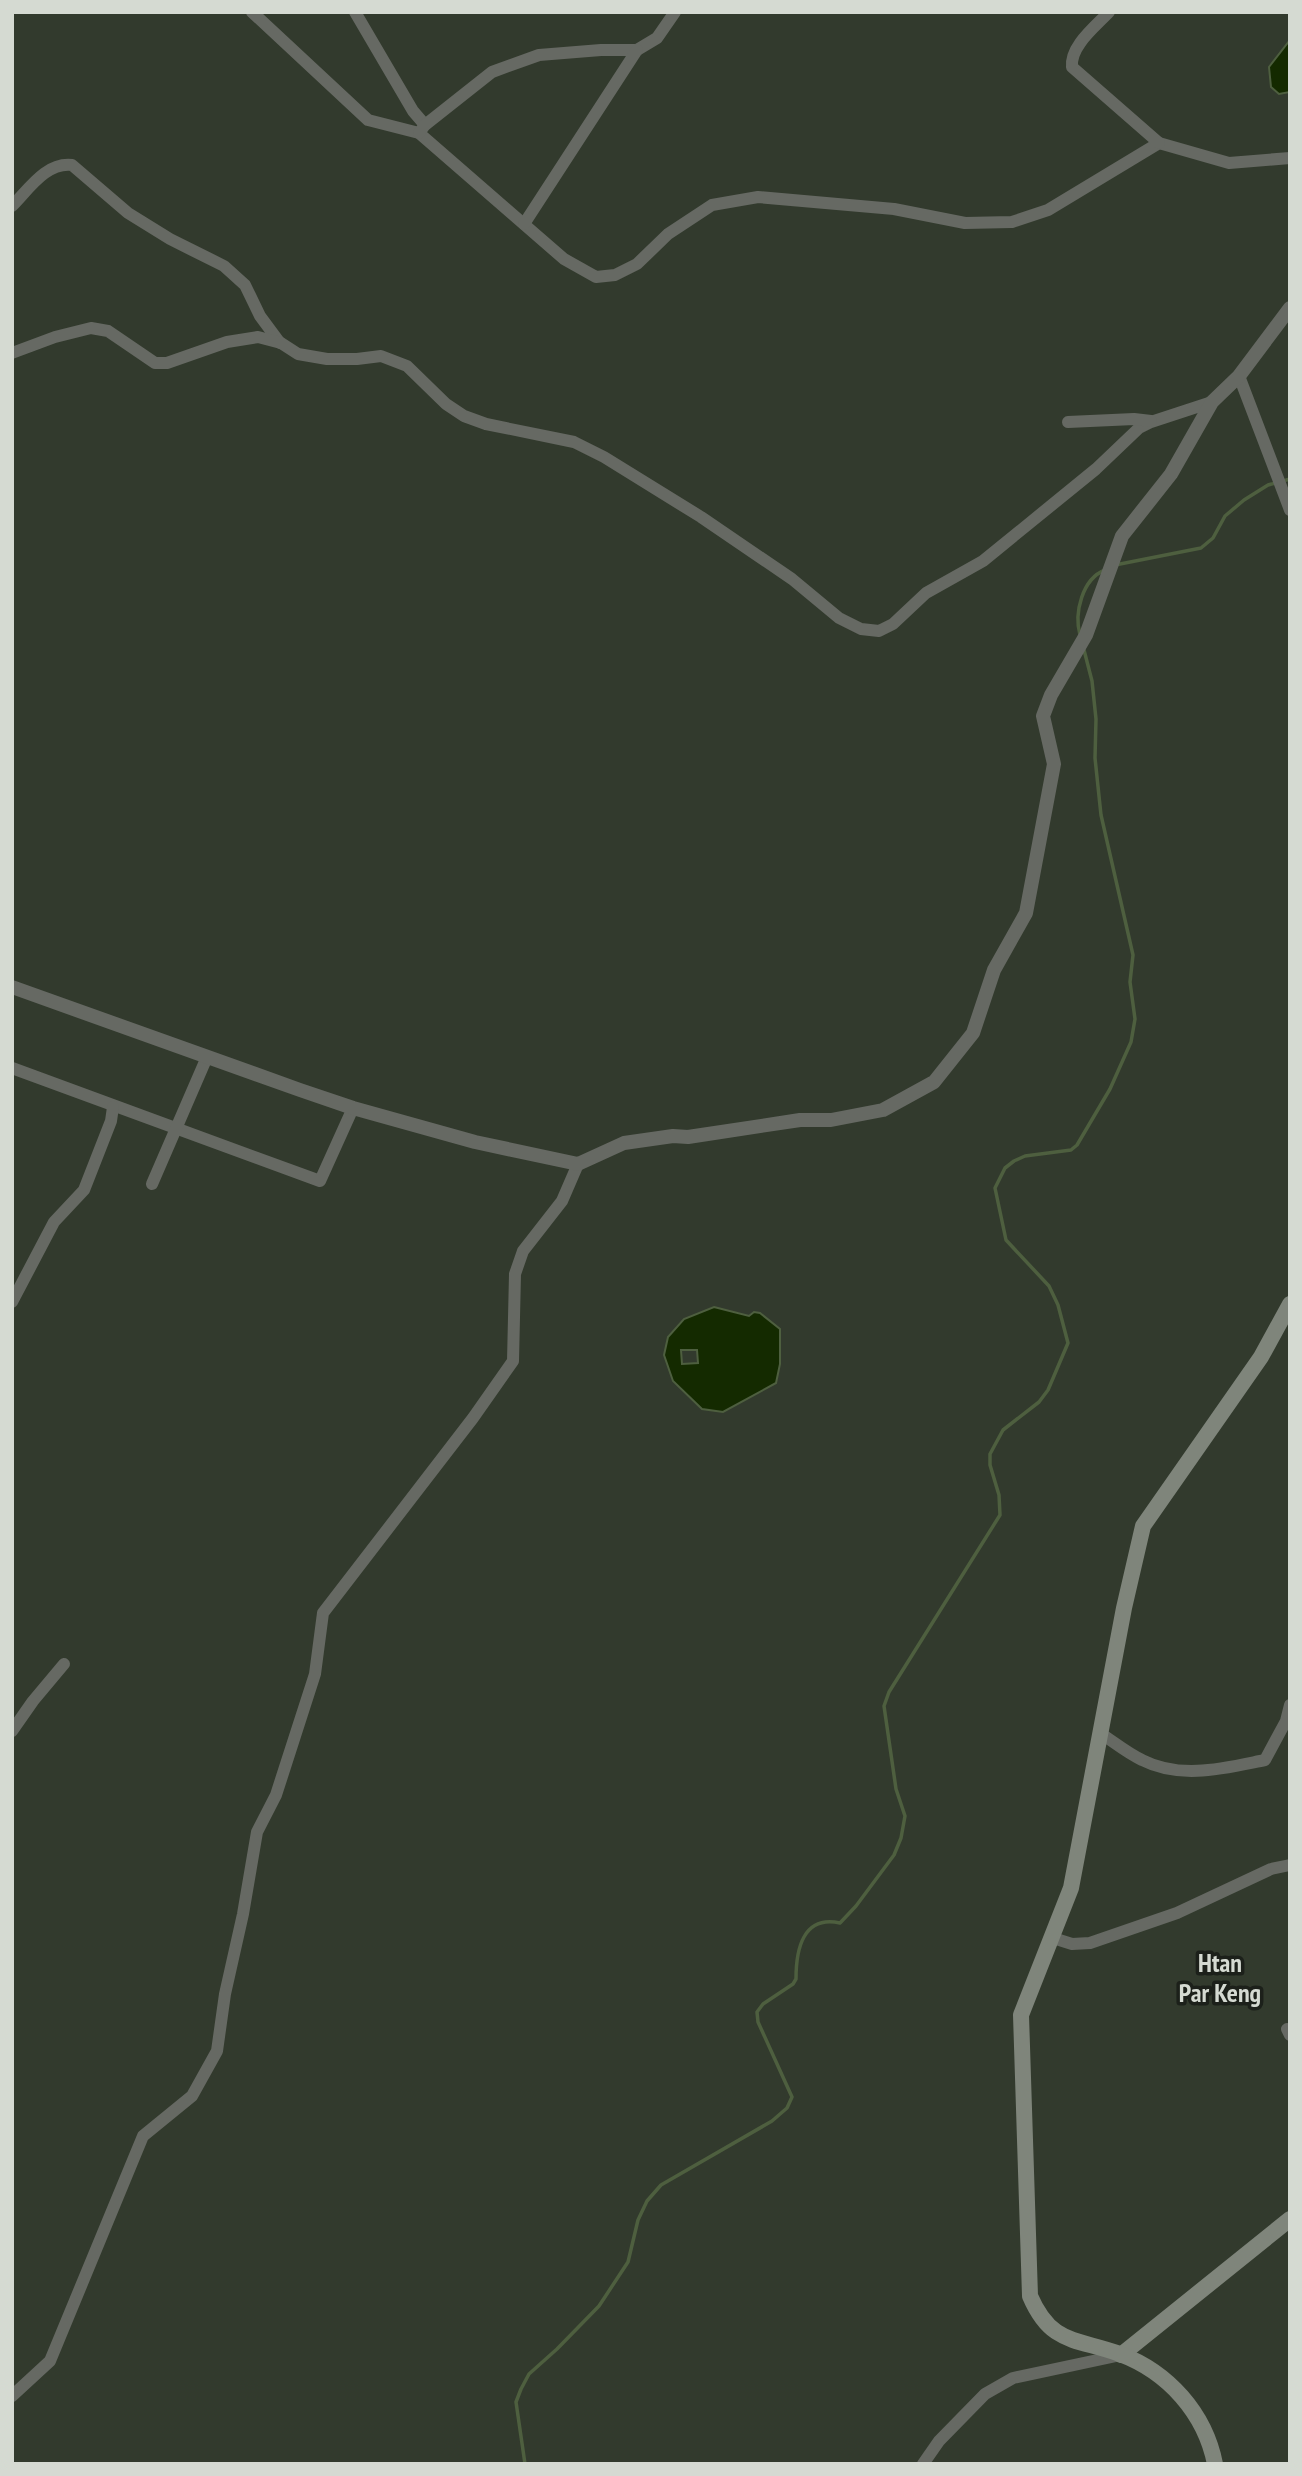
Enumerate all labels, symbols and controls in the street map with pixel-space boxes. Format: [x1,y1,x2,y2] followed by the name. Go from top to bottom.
[1179,1946,1261,2009] district label: Htan Par Keng

